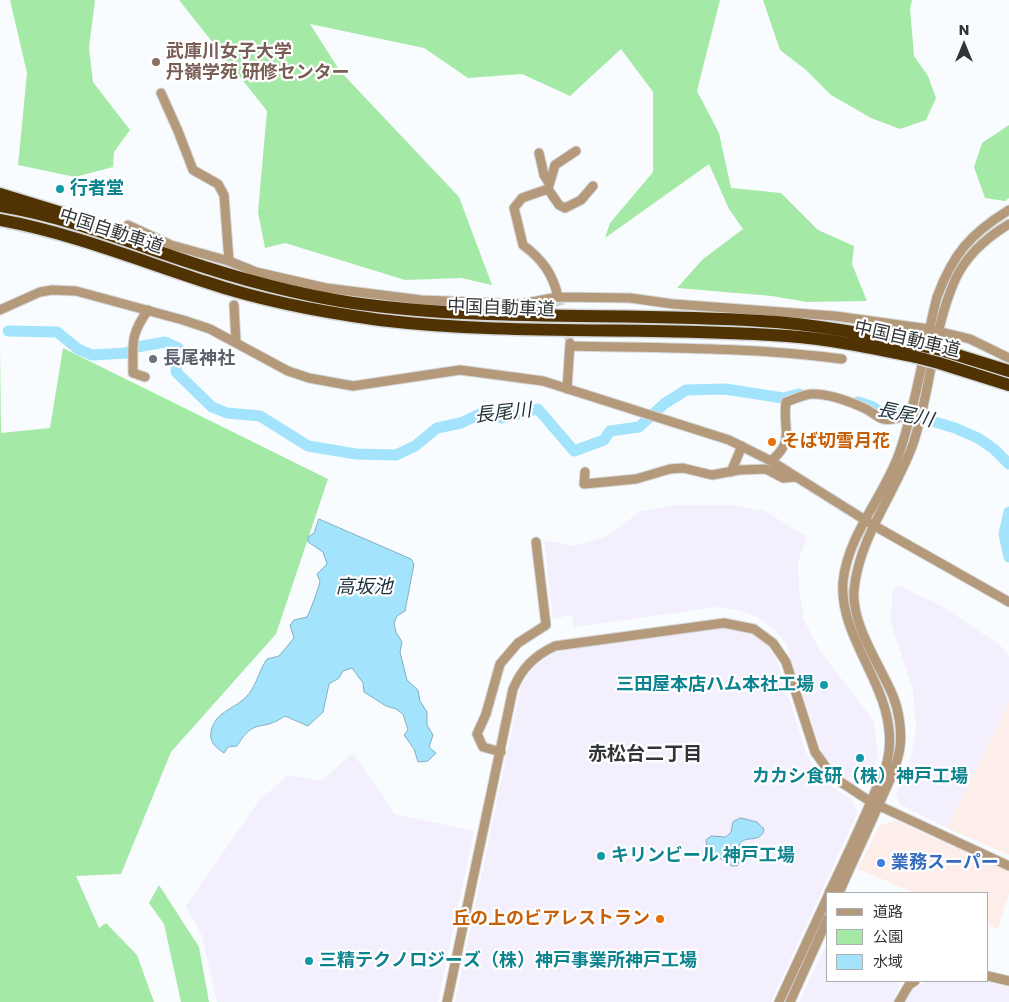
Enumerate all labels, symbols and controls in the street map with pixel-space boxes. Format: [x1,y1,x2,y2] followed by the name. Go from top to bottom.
[939,20,989,70] north arrow
[959,20,969,40] text: N
[166,41,350,84] place label: 武庫川女子大学 丹嶺学苑 研修センター
[150,56,162,68] marker: 武庫川女子大学 丹嶺学苑 研修センター
[70,178,124,200] place label: 行者堂
[54,183,66,195] marker: 行者堂
[56,205,166,259] street label: 中国自動車道
[447,296,555,322] street label: 中国自動車道
[852,317,962,363] street label: 中国自動車道
[163,348,235,370] place label: 長尾神社
[147,353,159,365] marker: 長尾神社
[875,399,935,433] water label: 長尾川
[473,400,533,428] water label: 長尾川
[782,431,890,453] place label: そば切雪月花
[766,436,778,448] marker: そば切雪月花
[336,577,392,599] water label: 高坂池
[616,674,814,696] place label: 三田屋本店ハム本社工場
[818,679,830,691] marker: 三田屋本店ハム本社工場
[588,744,702,766] district label: 赤松台二丁目
[854,752,866,764] marker: カカシ食研（株）神戸工場
[752,766,968,788] place label: カカシ食研（株）神戸工場
[611,845,795,867] place label: キリンビール 神戸工場
[595,850,607,862] marker: キリンビール 神戸工場
[891,852,999,874] place label: 業務スーパー
[875,857,887,869] marker: 業務スーパー
[826,892,989,982] legend
[873,901,903,922] text: 道路
[452,908,650,930] place label: 丘の上のビアレストラン
[654,913,666,925] marker: 丘の上のビアレストラン
[873,926,903,947] text: 公園
[319,950,697,972] place label: 三精テクノロジーズ（株）神戸事業所神戸工場
[873,951,903,972] text: 水域
[303,955,315,967] marker: 三精テクノロジーズ（株）神戸事業所神戸工場

